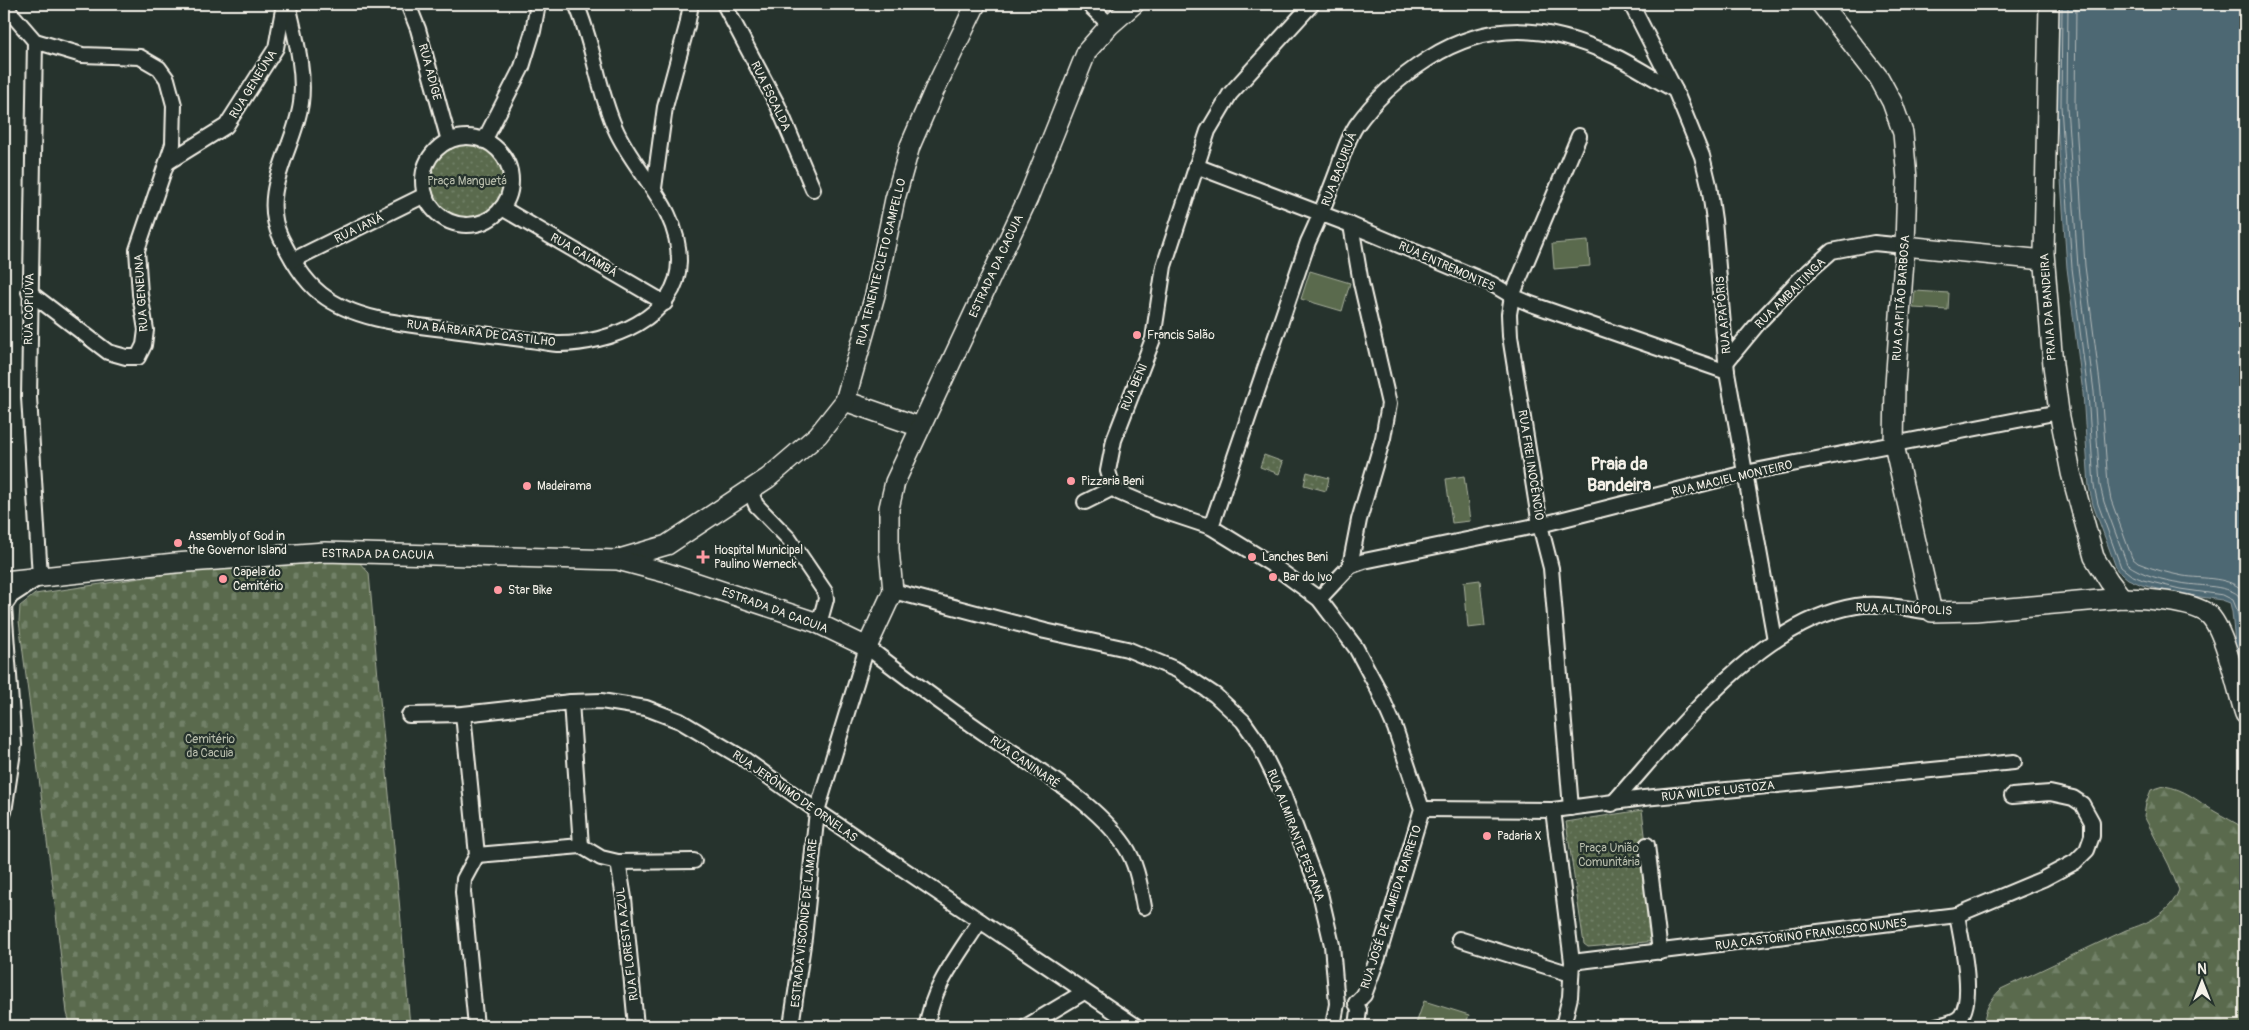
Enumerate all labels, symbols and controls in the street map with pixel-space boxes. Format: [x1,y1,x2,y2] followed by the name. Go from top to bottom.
[415,42,444,102] street label: RUA ADIGE
[226,47,281,121] street label: RUA GENEÚNA
[747,59,794,134] street label: RUA ESCALDA
[1318,130,1360,208] street label: RUA BACURUÁ
[427,174,507,189] park label: Praça Manguetá
[853,177,910,347] street label: RUA TENENTE CLETO CAMPELLO
[332,209,386,247] street label: RUA IANÁ
[966,212,1027,320] street label: ESTRADA DA CACUIA
[547,229,621,281] street label: RUA CAIAMBÁ
[1889,234,1913,361] street label: RUA CAPITÃO BARBOSA
[1396,238,1497,294] street label: RUA ENTREMONTES
[131,253,152,332] street label: RUA GENEUNA
[2037,253,2060,361] street label: PRAIA DA BANDEIRA
[1752,255,1829,332] street label: RUA AMBAITINGA
[20,273,38,345] street label: RUA COPIÚVA
[1712,275,1734,355] street label: RUA APAPÓRIS
[406,316,557,350] street label: RUA BÁRBARA DE CASTILHO
[1147,328,1215,343] place label: Francis Salão
[1131,329,1143,341] marker: Francis Salão
[1118,361,1151,413] street label: RUA BENI
[1514,409,1548,522] street label: RUA FREI INOCÊNCIO
[1587,453,1652,497] district label: Praia da Bandeira
[1670,457,1794,500] street label: RUA MACIEL MONTEIRO
[1081,474,1144,489] place label: Pizzaria Beni
[1065,475,1077,487] marker: Pizzaria Beni
[537,479,592,494] place label: Madeirama
[521,480,533,492] marker: Madeirama
[187,529,287,558] place label: Assembly of God in the Governor Island
[172,537,184,549] marker: Assembly of God in the Governor Island
[714,543,803,572] place label: Hospital Municipal Paulino Werneck
[322,546,434,563] street label: ESTRADA DA CACUIA
[696,550,710,564] marker: Hospital Municipal Paulino Werneck
[1262,550,1328,565] place label: Lanches Beni
[1246,551,1258,563] marker: Lanches Beni
[233,565,284,594] place label: Capela do Cemitério
[1283,570,1333,585] place label: Bar do Ivo
[1267,571,1279,583] marker: Bar do Ivo
[217,573,229,585] marker: Capela do Cemitério
[508,583,552,598] place label: Star Bike
[492,584,504,596] marker: Star Bike
[720,584,830,637] street label: ESTRADA DA CACUIA
[1855,599,1953,619] street label: RUA ALTINÓPOLIS
[185,732,236,761] park label: Cemitério da Cacuia
[987,732,1063,792] street label: RUA CANINARÉ
[729,747,861,845] street label: RUA JERÔNIMO DE ORNELAS
[1263,767,1328,903] street label: RUA ALMIRANTE PESTANA
[1661,778,1776,805] street label: RUA WILDE LUSTOZA
[1357,823,1425,991] street label: RUA JOSÉ DE ALMEIDA BARRETO
[1497,829,1542,844] place label: Padaria X
[1481,830,1493,842] marker: Padaria X
[788,838,821,1008] street label: ESTRADA VISCONDE DE LAMARE
[1578,841,1640,870] park label: Praça União Comunitária
[613,886,642,1002] street label: RUA FLORESTA AZUL
[1714,915,1908,954] street label: RUA CASTORINO FRANCISCO NUNES
[2176,958,2226,1008] north arrow
[2197,961,2207,978] text: N

